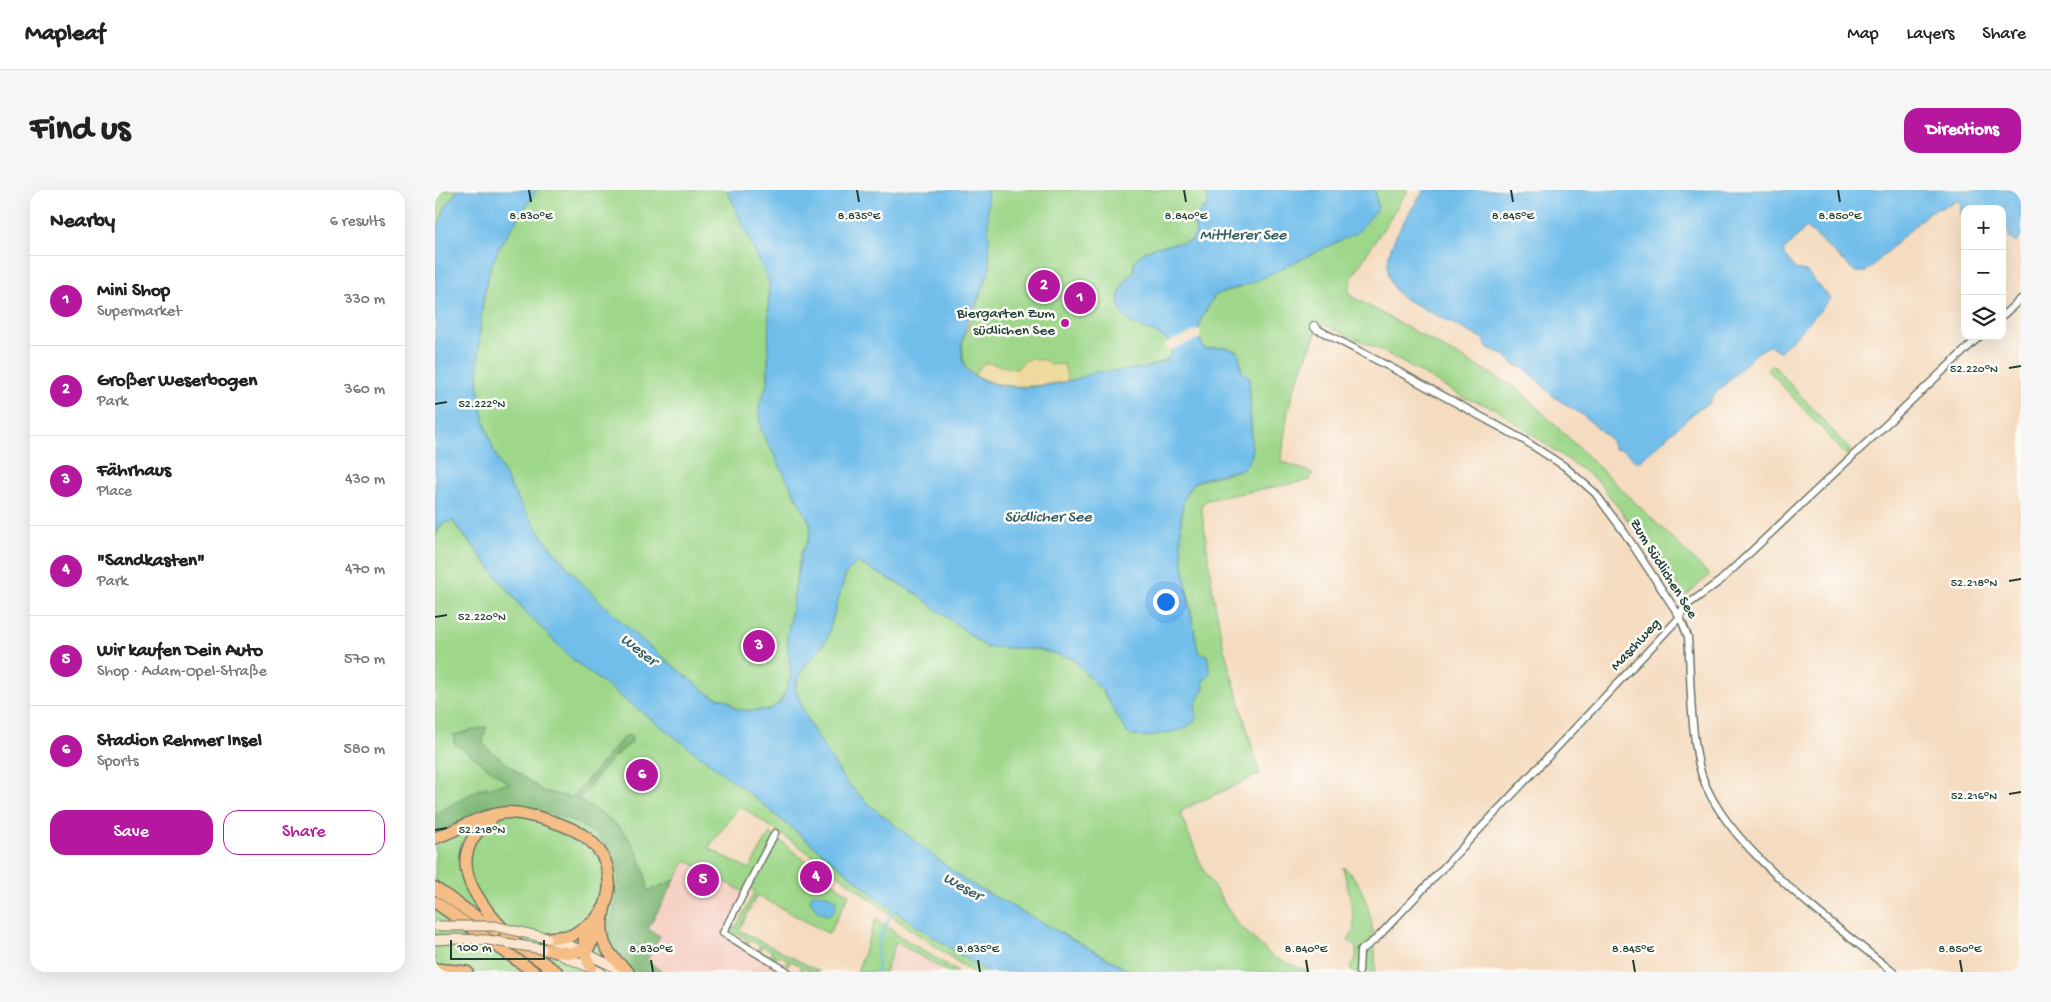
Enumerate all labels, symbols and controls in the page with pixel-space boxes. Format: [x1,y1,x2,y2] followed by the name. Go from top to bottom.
[25,20,105,49] text: Mapleaf
[1847,24,1879,45] text: Map
[1907,24,1954,45] text: Layers
[1982,24,2026,45] text: Share
[1904,108,2021,153] button: Directions
[30,110,130,151] text: Find us
[1961,205,2006,340] map controls
[1961,205,2006,250] button: +
[50,210,115,235] text: Nearby
[510,210,553,224] text: 8.830°E
[838,210,881,224] text: 8.835°E
[1165,210,1208,224] text: 8.840°E
[1492,210,1534,224] text: 8.845°E
[1819,210,1862,224] text: 8.850°E
[330,213,385,232] text: 6 results
[1200,227,1287,246] water label: Mittlerer See
[1961,250,2006,295] button: −
[1028,267,1060,305] pin: 2
[1064,279,1096,317] pin: 1
[97,280,170,303] text: Mini Shop
[63,291,69,310] text: 1
[344,291,385,310] text: 330 m
[1961,295,2006,340] button: layers
[97,303,182,322] text: Supermarket
[956,305,1055,340] place label: Biergarten Zum südlichen See
[1059,317,1071,329] marker: Biergarten Zum südlichen See
[1950,363,1998,377] text: 52.220°N
[97,370,257,393] text: Großer Weserbogen
[62,381,70,400] text: 2
[344,381,385,400] text: 360 m
[97,393,128,412] text: Park
[459,398,506,412] text: 52.222°N
[97,460,171,483] text: Fährhaus
[62,471,70,490] text: 3
[345,471,385,490] text: 430 m
[97,483,132,502] text: Place
[1005,509,1092,528] water label: Südlicher See
[1625,516,1701,622] street label: Zum Südlichen See
[97,550,205,573] text: "Sandkasten"
[62,561,70,580] text: 4
[345,561,385,580] text: 470 m
[97,573,128,592] text: Park
[1951,577,1997,591] text: 52.218°N
[1153,589,1179,615] your location
[458,611,506,625] text: 52.220°N
[1607,615,1665,675] street label: Maschweg
[743,627,775,665] pin: 3
[616,631,663,673] water label: Weser
[97,640,263,663] text: Wir kaufen Dein Auto
[62,651,70,670] text: 5
[344,651,385,670] text: 570 m
[97,663,267,682] text: Shop · Adam-Opel-Straße
[97,730,262,753] text: Stadion Rehmer Insel
[62,741,70,760] text: 6
[344,741,385,760] text: 580 m
[97,753,139,772] text: Sports
[626,756,658,794] pin: 6
[1951,790,1997,804] text: 52.216°N
[50,810,213,855] button: Save
[223,810,385,855] button: Share
[459,824,505,838] text: 52.218°N
[800,858,832,896] pin: 4
[687,861,719,899] pin: 5
[939,870,988,908] water label: Weser
[450,937,545,960] scale bar
[457,940,492,957] text: 100 m
[630,943,673,957] text: 8.830°E
[957,943,1000,957] text: 8.835°E
[1285,943,1328,957] text: 8.840°E
[1612,943,1654,957] text: 8.845°E
[1939,943,1982,957] text: 8.850°E

